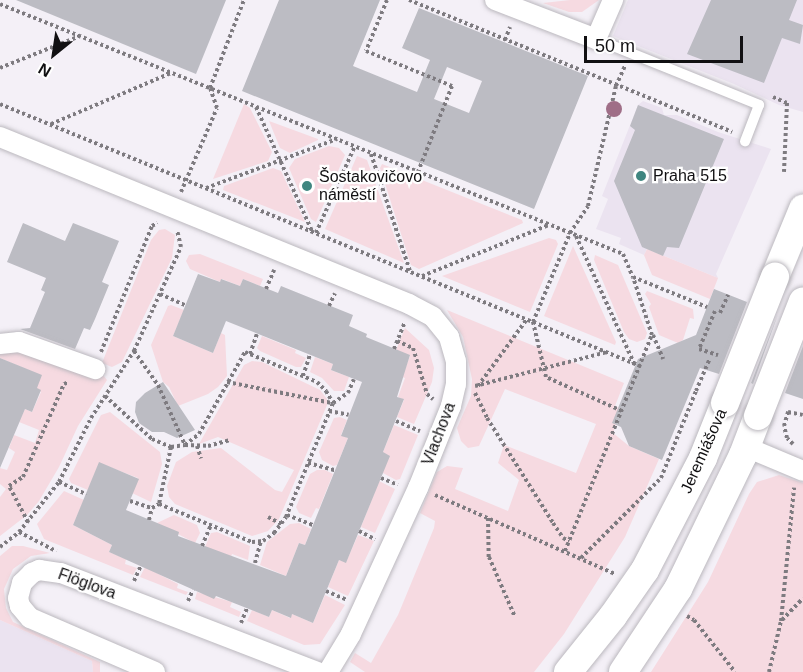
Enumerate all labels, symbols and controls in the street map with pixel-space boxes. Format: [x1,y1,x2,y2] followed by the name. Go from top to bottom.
[24,24,84,84] north arrow
[587,24,746,62] scale bar
[595,36,635,56] text: 50 m
[35,60,54,80] text: N
[653,166,727,186] place label: Praha 515
[319,167,422,205] place label: Šostakovičovo náměstí
[634,169,648,183] marker: Praha 515
[300,179,314,193] marker: Šostakovičovo náměstí
[418,400,460,468] street label: Vlachova
[677,406,731,496] street label: Jeremiášova
[55,565,119,603] street label: Flöglova

